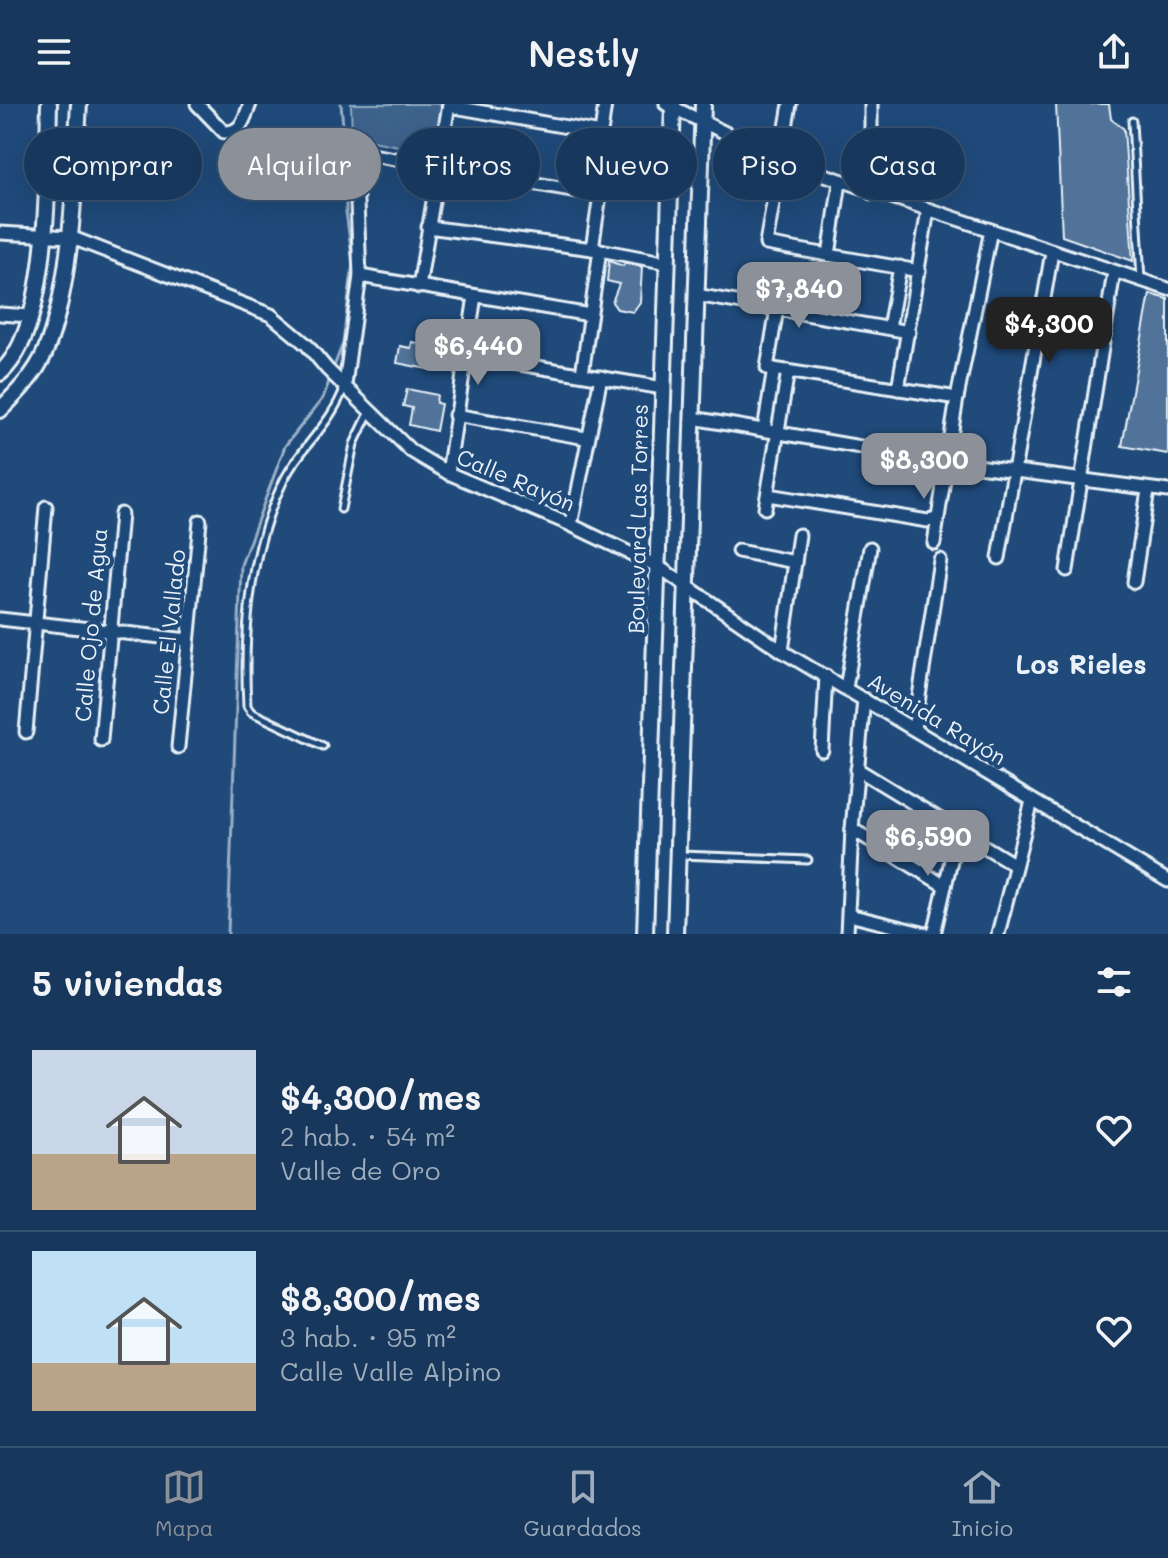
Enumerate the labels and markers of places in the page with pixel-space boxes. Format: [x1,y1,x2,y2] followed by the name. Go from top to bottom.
[734,262,864,330] pin: $7,840
[984,297,1114,365] pin: $4,300
[413,319,543,387] pin: $6,440
[859,433,989,501] pin: $8,300
[863,810,993,878] pin: $6,590

